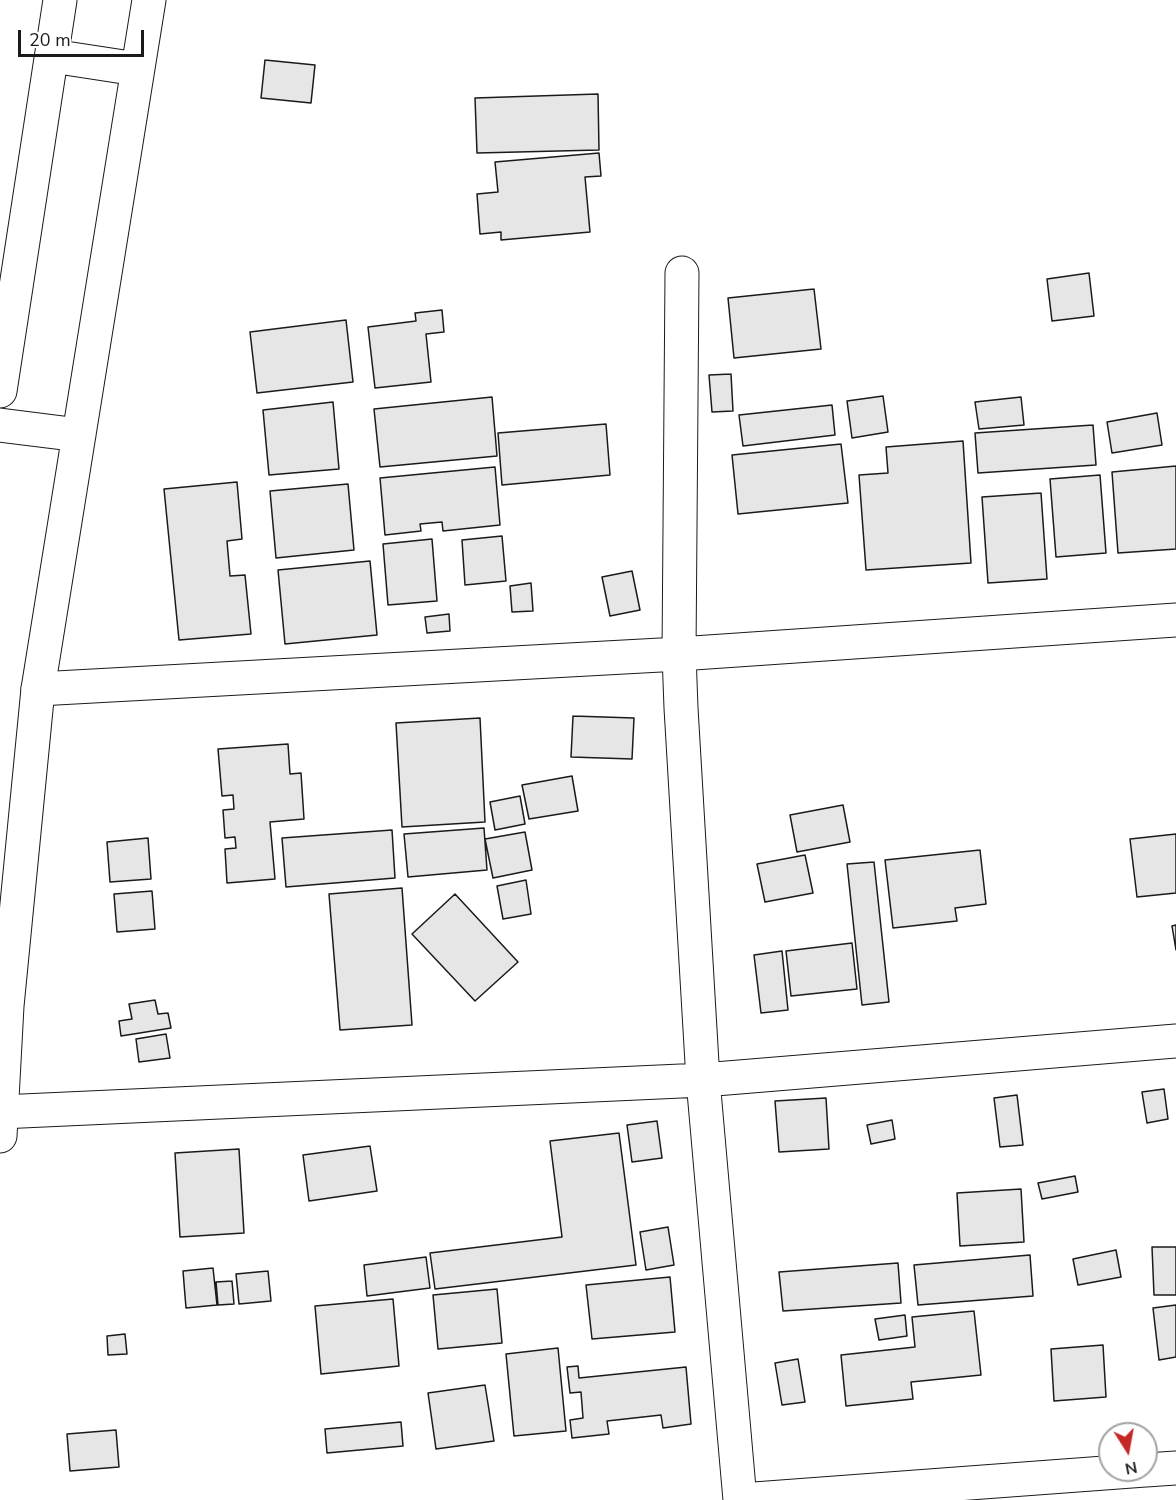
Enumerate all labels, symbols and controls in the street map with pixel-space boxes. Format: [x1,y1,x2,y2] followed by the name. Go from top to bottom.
[21,18,147,56] scale bar
[29,28,71,52] text: 20 m
[1098,1422,1158,1482] north arrow
[1123,1456,1139,1480] text: N

